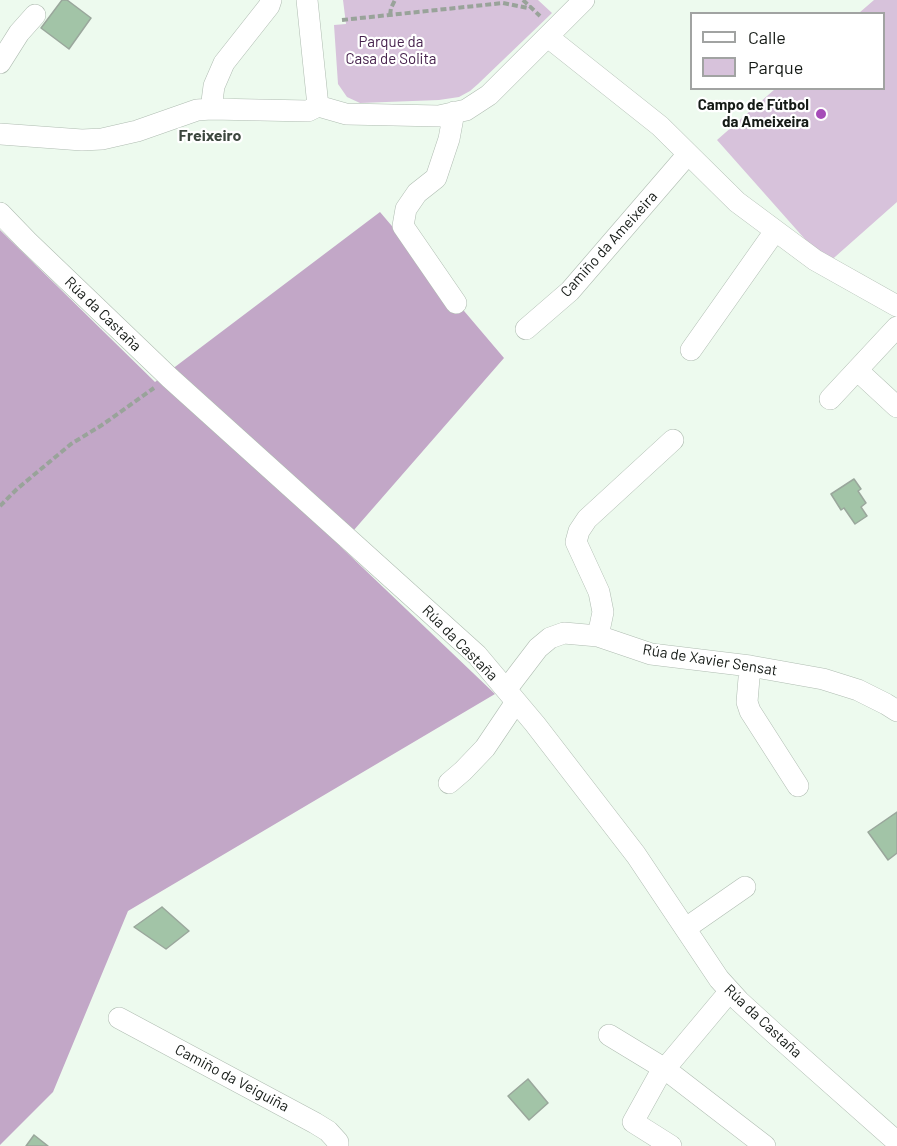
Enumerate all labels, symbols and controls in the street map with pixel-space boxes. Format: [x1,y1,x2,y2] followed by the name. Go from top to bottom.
[690,12,885,90] legend
[748,26,786,48] text: Calle
[345,33,437,68] park label: Parque da Casa de Solita
[748,56,803,78] text: Parque
[698,96,809,131] place label: Campo de Fútbol da Ameixeira
[814,107,828,121] marker: Campo de Fútbol da Ameixeira
[179,126,241,146] district label: Freixeiro
[557,187,661,301] street label: Camiño da Ameixeira
[61,273,145,355] street label: Rúa da Castaña
[418,601,502,685] street label: Rúa da Castaña
[641,640,779,680] street label: Rúa de Xavier Sensat
[720,980,806,1062] street label: Rúa da Castaña
[172,1040,292,1116] street label: Camiño da Veiguiña

